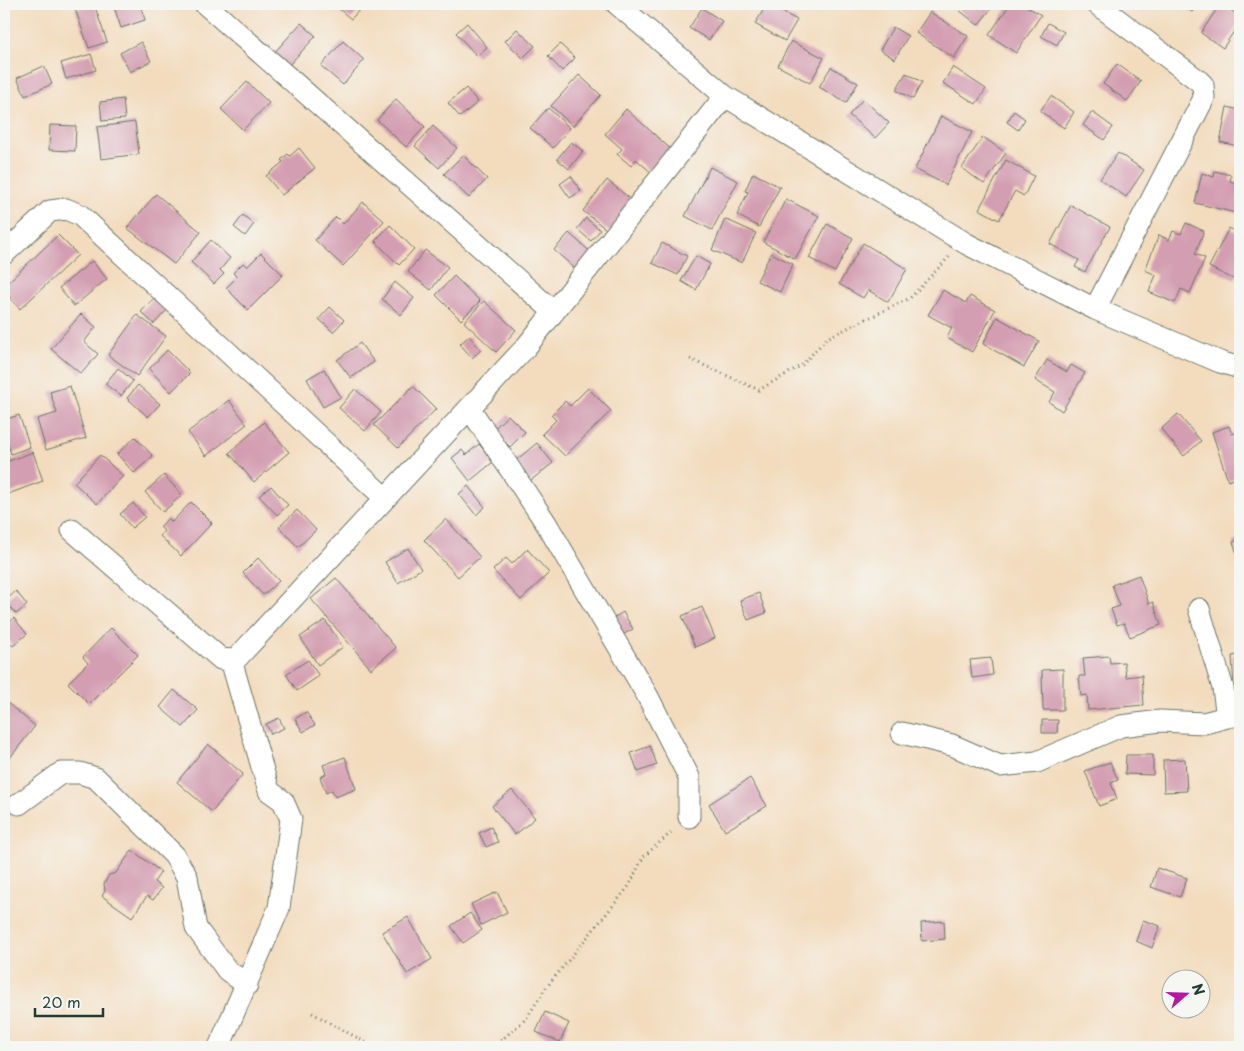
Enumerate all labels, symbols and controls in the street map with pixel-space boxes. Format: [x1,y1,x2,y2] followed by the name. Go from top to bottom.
[1162,968,1212,1018] north arrow
[1187,981,1210,998] text: N
[35,986,102,1018] scale bar
[42,990,81,1013] text: 20 m

